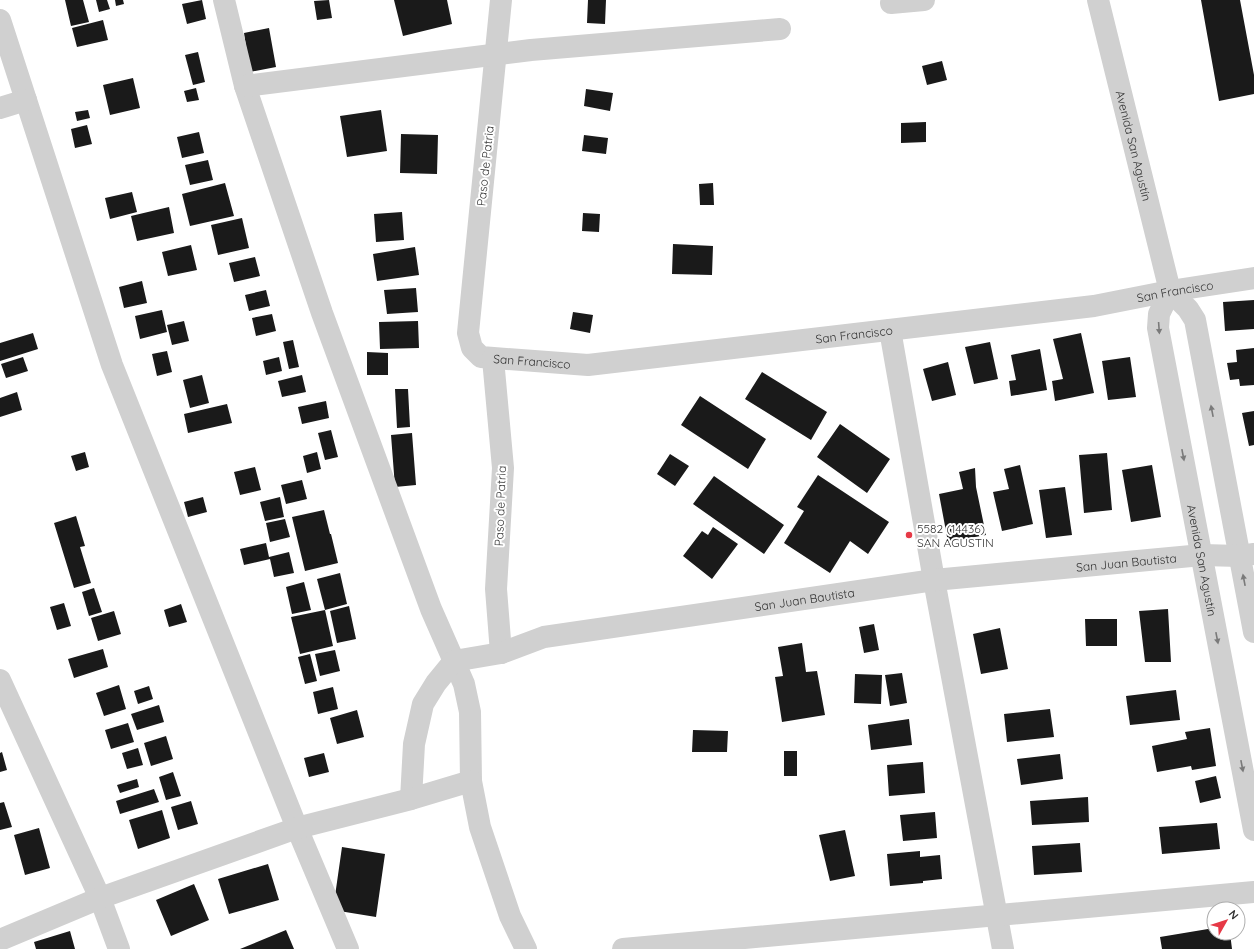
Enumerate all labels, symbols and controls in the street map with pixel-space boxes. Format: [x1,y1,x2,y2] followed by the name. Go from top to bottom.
[1113,89,1155,202] street label: Avenida San Agustín
[473,125,497,207] street label: Paso de Patria
[1135,277,1214,305] street label: San Francisco
[815,322,893,346] street label: San Francisco
[1156,322,1162,335] one-way arrow
[493,350,571,371] street label: San Francisco
[1209,405,1215,417] one-way arrow
[1180,449,1186,462] one-way arrow
[491,465,509,547] street label: Paso de Patria
[1184,503,1220,617] street label: Avenida San Agustín
[917,521,994,550] place label: 5582 (14436) SAN AGUSTIN
[904,530,914,540] marker: 5582 (14436) SAN AGUSTIN
[1075,550,1177,574] street label: San Juan Bautista
[1241,574,1247,586] one-way arrow
[753,584,855,614] street label: San Juan Bautista
[1215,632,1221,644] one-way arrow
[1239,760,1245,772] one-way arrow
[1206,901,1246,941] north arrow
[1226,907,1242,922] text: N

